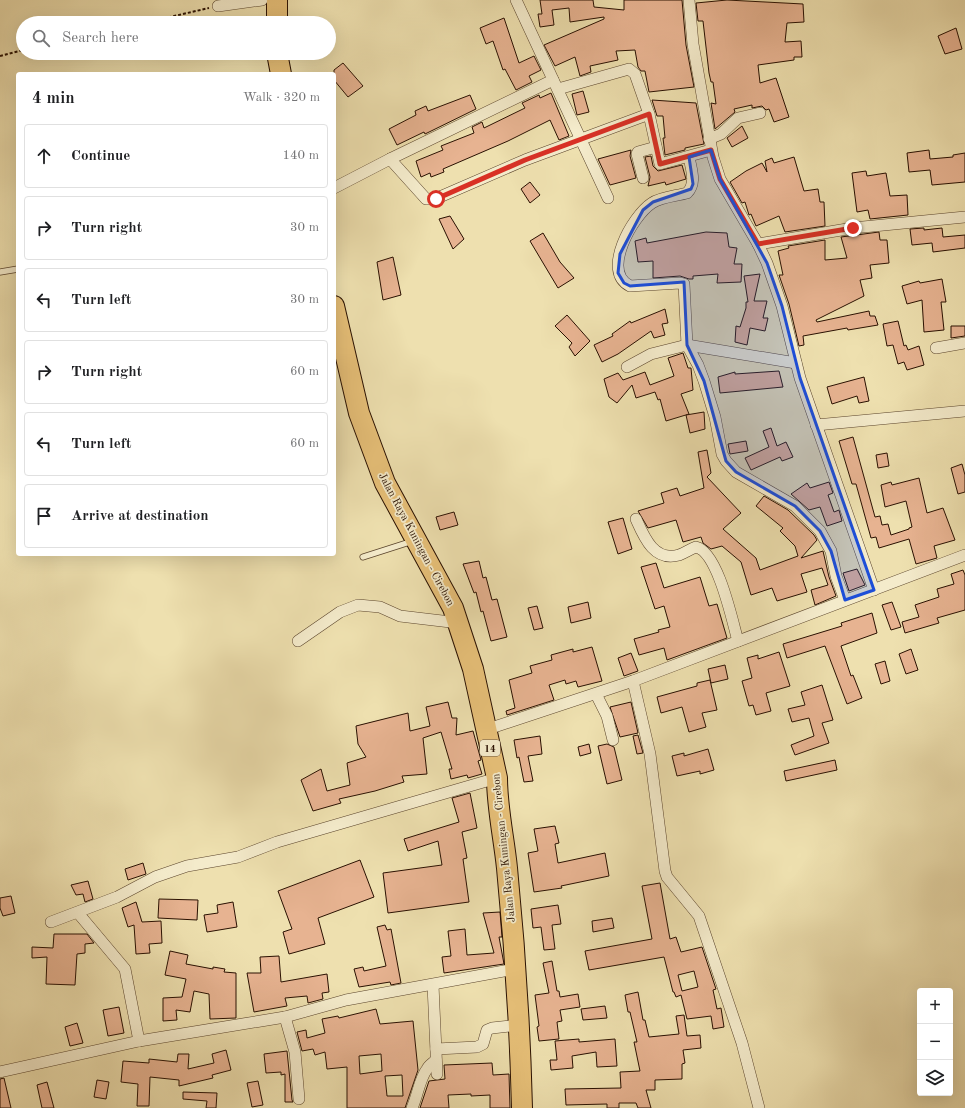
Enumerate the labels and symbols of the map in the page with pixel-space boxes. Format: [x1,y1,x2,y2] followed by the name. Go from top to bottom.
[427,190,445,208] route start
[844,219,862,237] route end
[376,471,456,608] street label: Jalan Raya Kuningan - Cirebon
[480,740,500,756] road number: 14
[491,773,518,923] street label: Jalan Raya Kuningan - Cirebon

